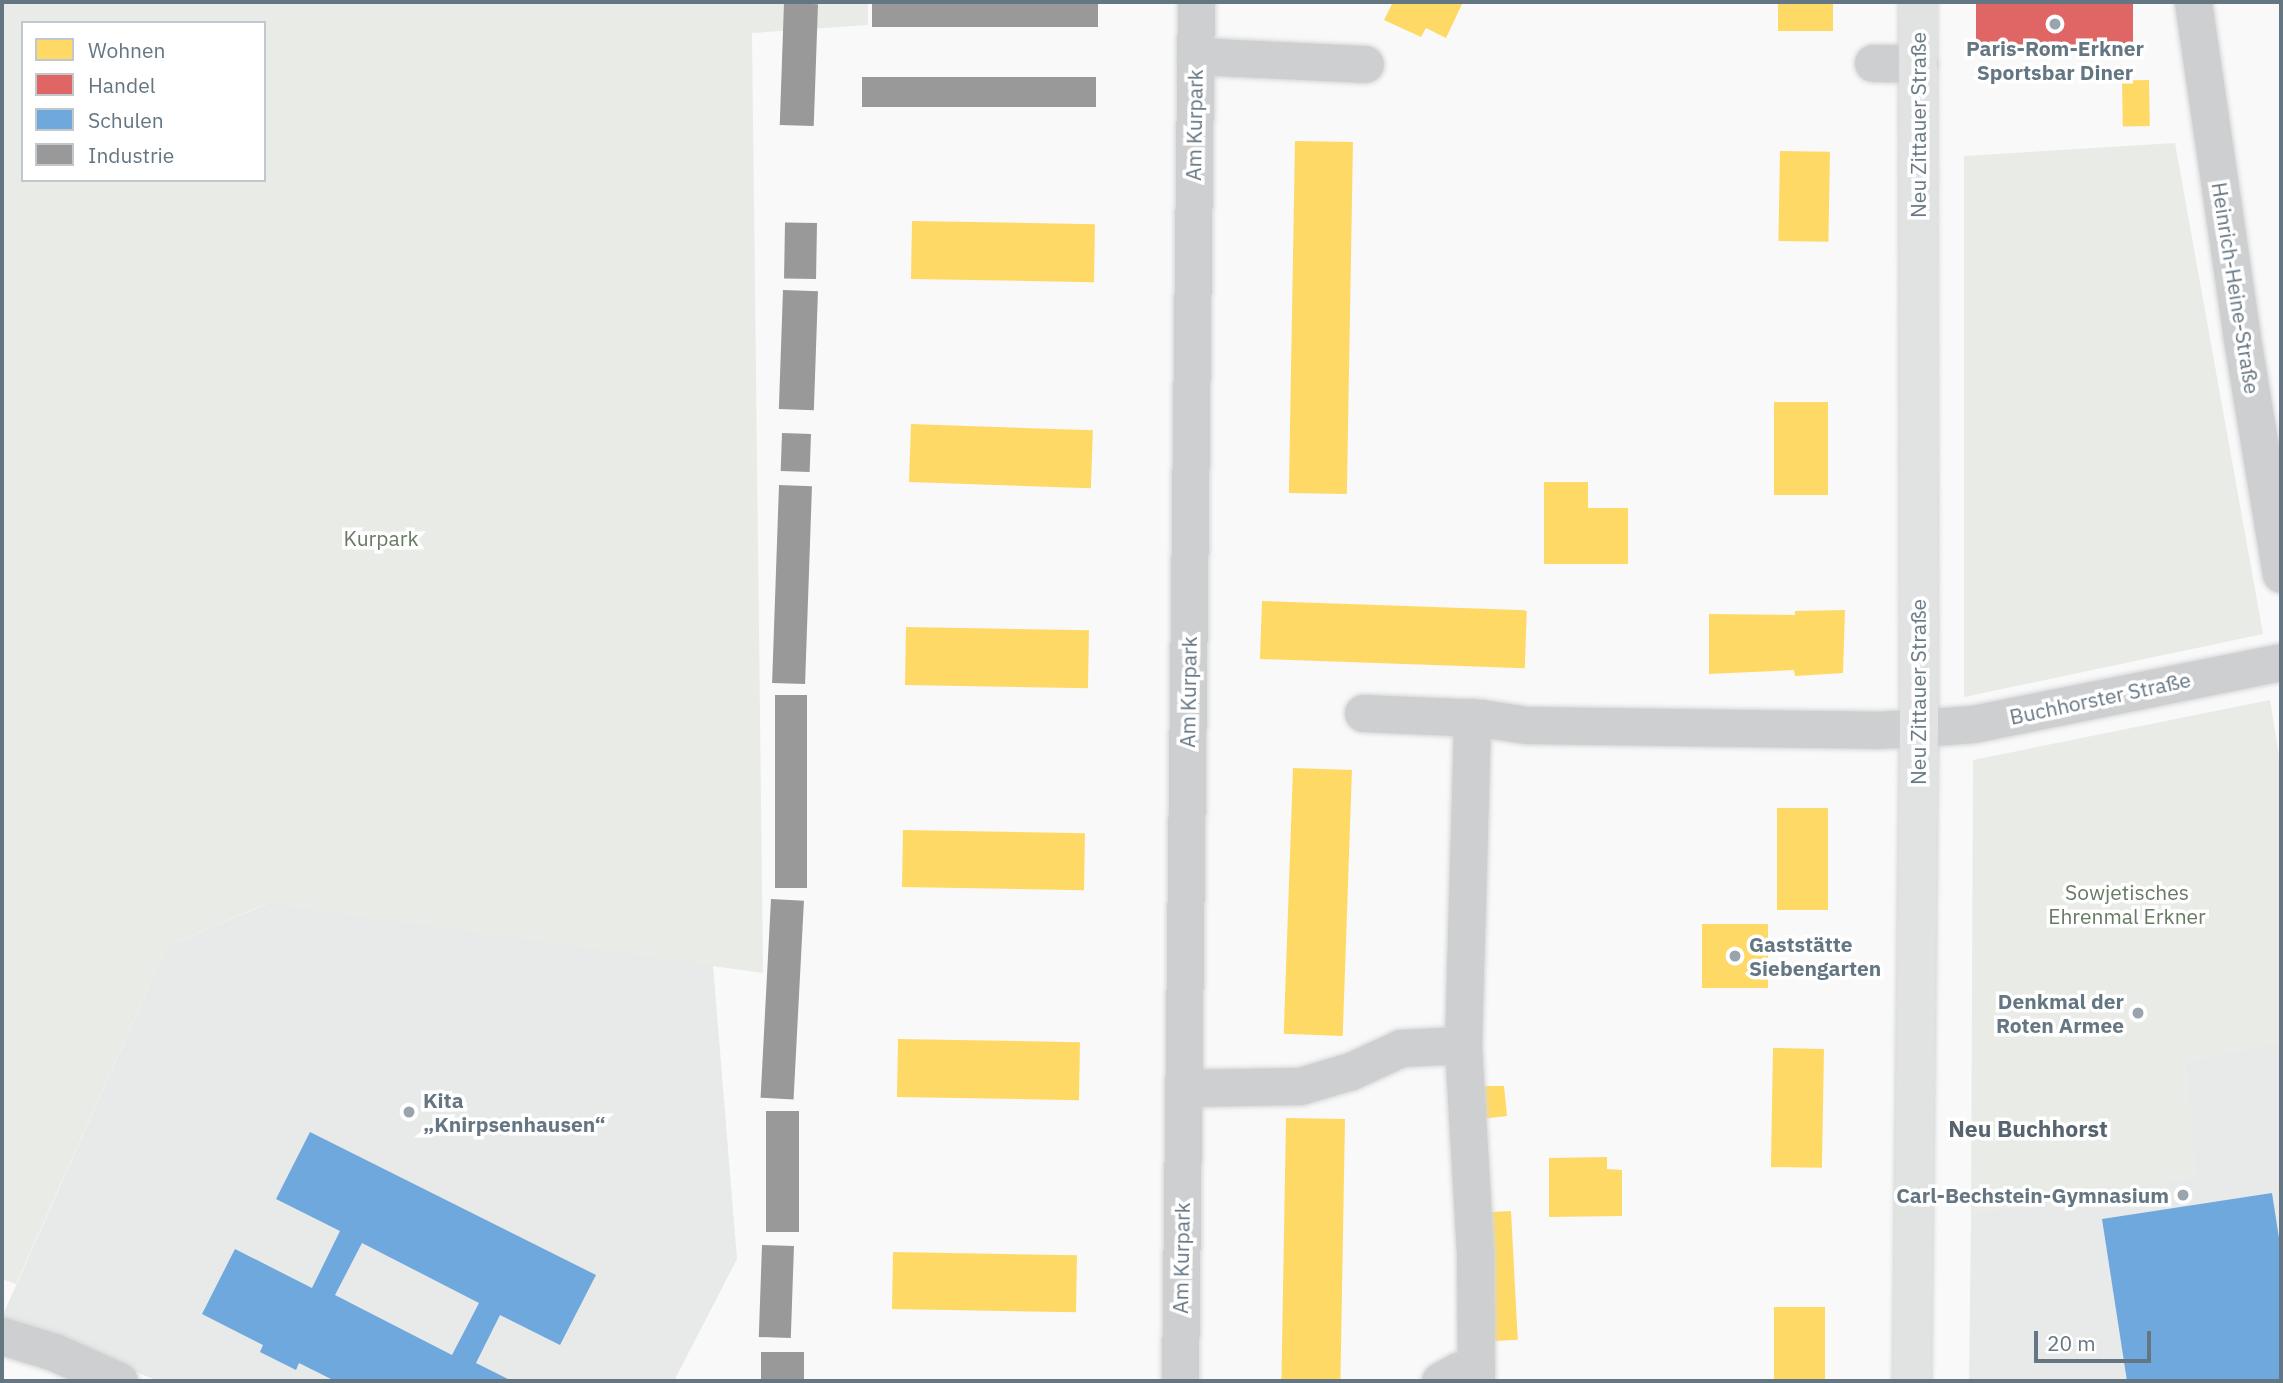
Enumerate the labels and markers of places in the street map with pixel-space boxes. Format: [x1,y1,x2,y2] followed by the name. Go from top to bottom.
[2047,16,2063,32] marker: Paris-Rom-Erkner Sportsbar Diner
[1966,35,2144,85] place label: Paris-Rom-Erkner Sportsbar Diner
[1749,931,1881,981] place label: Gaststätte Siebengarten
[1727,948,1743,964] marker: Gaststätte Siebengarten
[1996,988,2124,1038] place label: Denkmal der Roten Armee
[2130,1005,2146,1021] marker: Denkmal der Roten Armee
[423,1087,606,1137] place label: Kita „Knirpsenhausen“
[401,1104,417,1120] marker: Kita „Knirpsenhausen“
[1896,1182,2169,1208] place label: Carl-Bechstein-Gymnasium
[2175,1187,2191,1203] marker: Carl-Bechstein-Gymnasium

